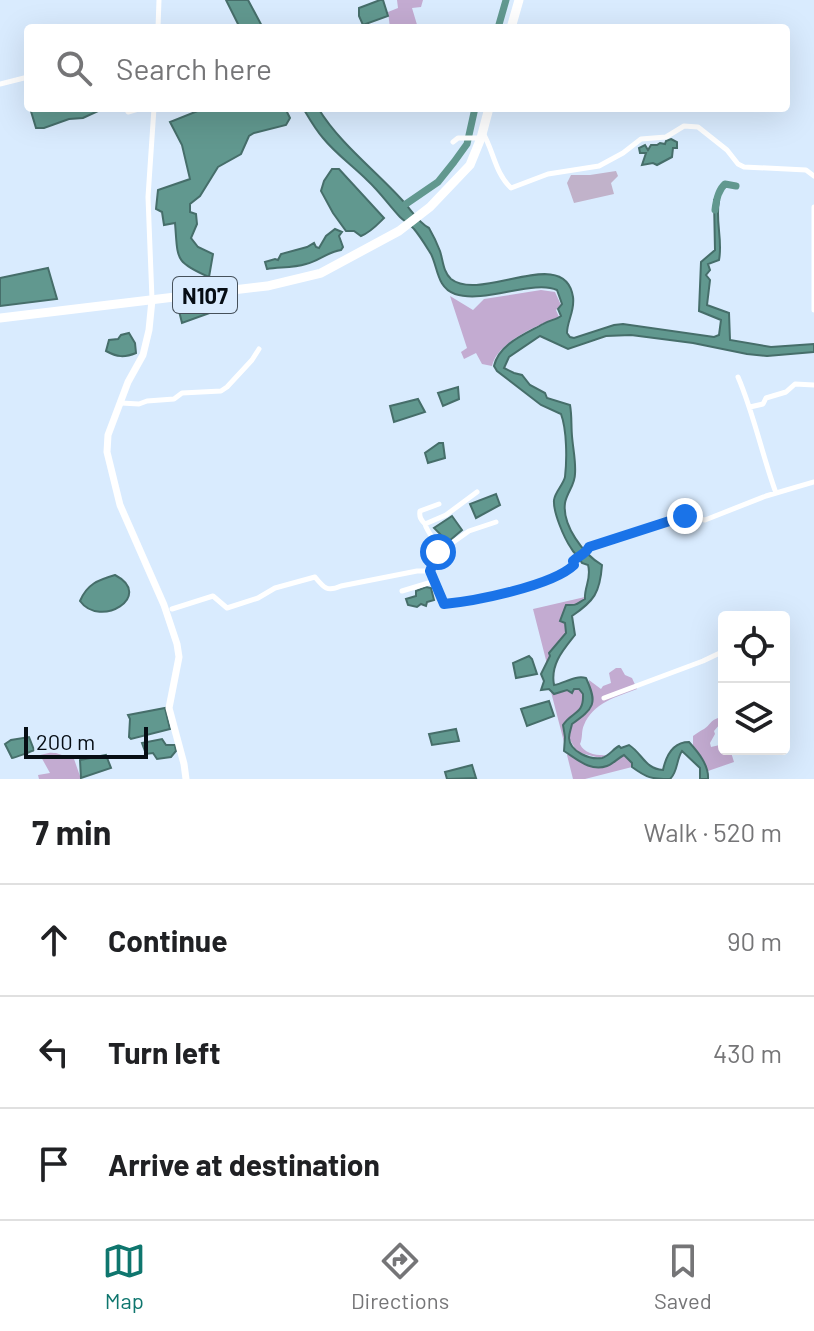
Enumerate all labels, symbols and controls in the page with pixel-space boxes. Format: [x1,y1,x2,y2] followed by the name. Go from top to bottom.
[24,24,790,112] search box
[52,46,96,90] icon: search
[116,50,272,86] text: Search here
[173,277,237,313] road number: N107
[667,498,703,534] route end
[420,534,456,570] route start
[718,611,790,755] map controls
[718,611,790,683] button: locate
[718,683,790,755] button: layers
[24,723,148,759] scale bar
[36,728,95,754] text: 200 m
[32,811,111,852] text: 7 min
[644,816,782,847] text: Walk · 520 m
[32,918,76,962] icon: ahead
[108,922,228,958] text: Continue
[727,925,782,956] text: 90 m
[32,1030,76,1074] icon: left
[108,1034,221,1070] text: Turn left
[713,1037,782,1068] text: 430 m
[32,1142,76,1186] icon: arrive
[108,1146,380,1182] text: Arrive at destination
[102,1239,146,1313] tab: Map
[351,1239,449,1313] tab: Directions
[654,1239,712,1313] tab: Saved

